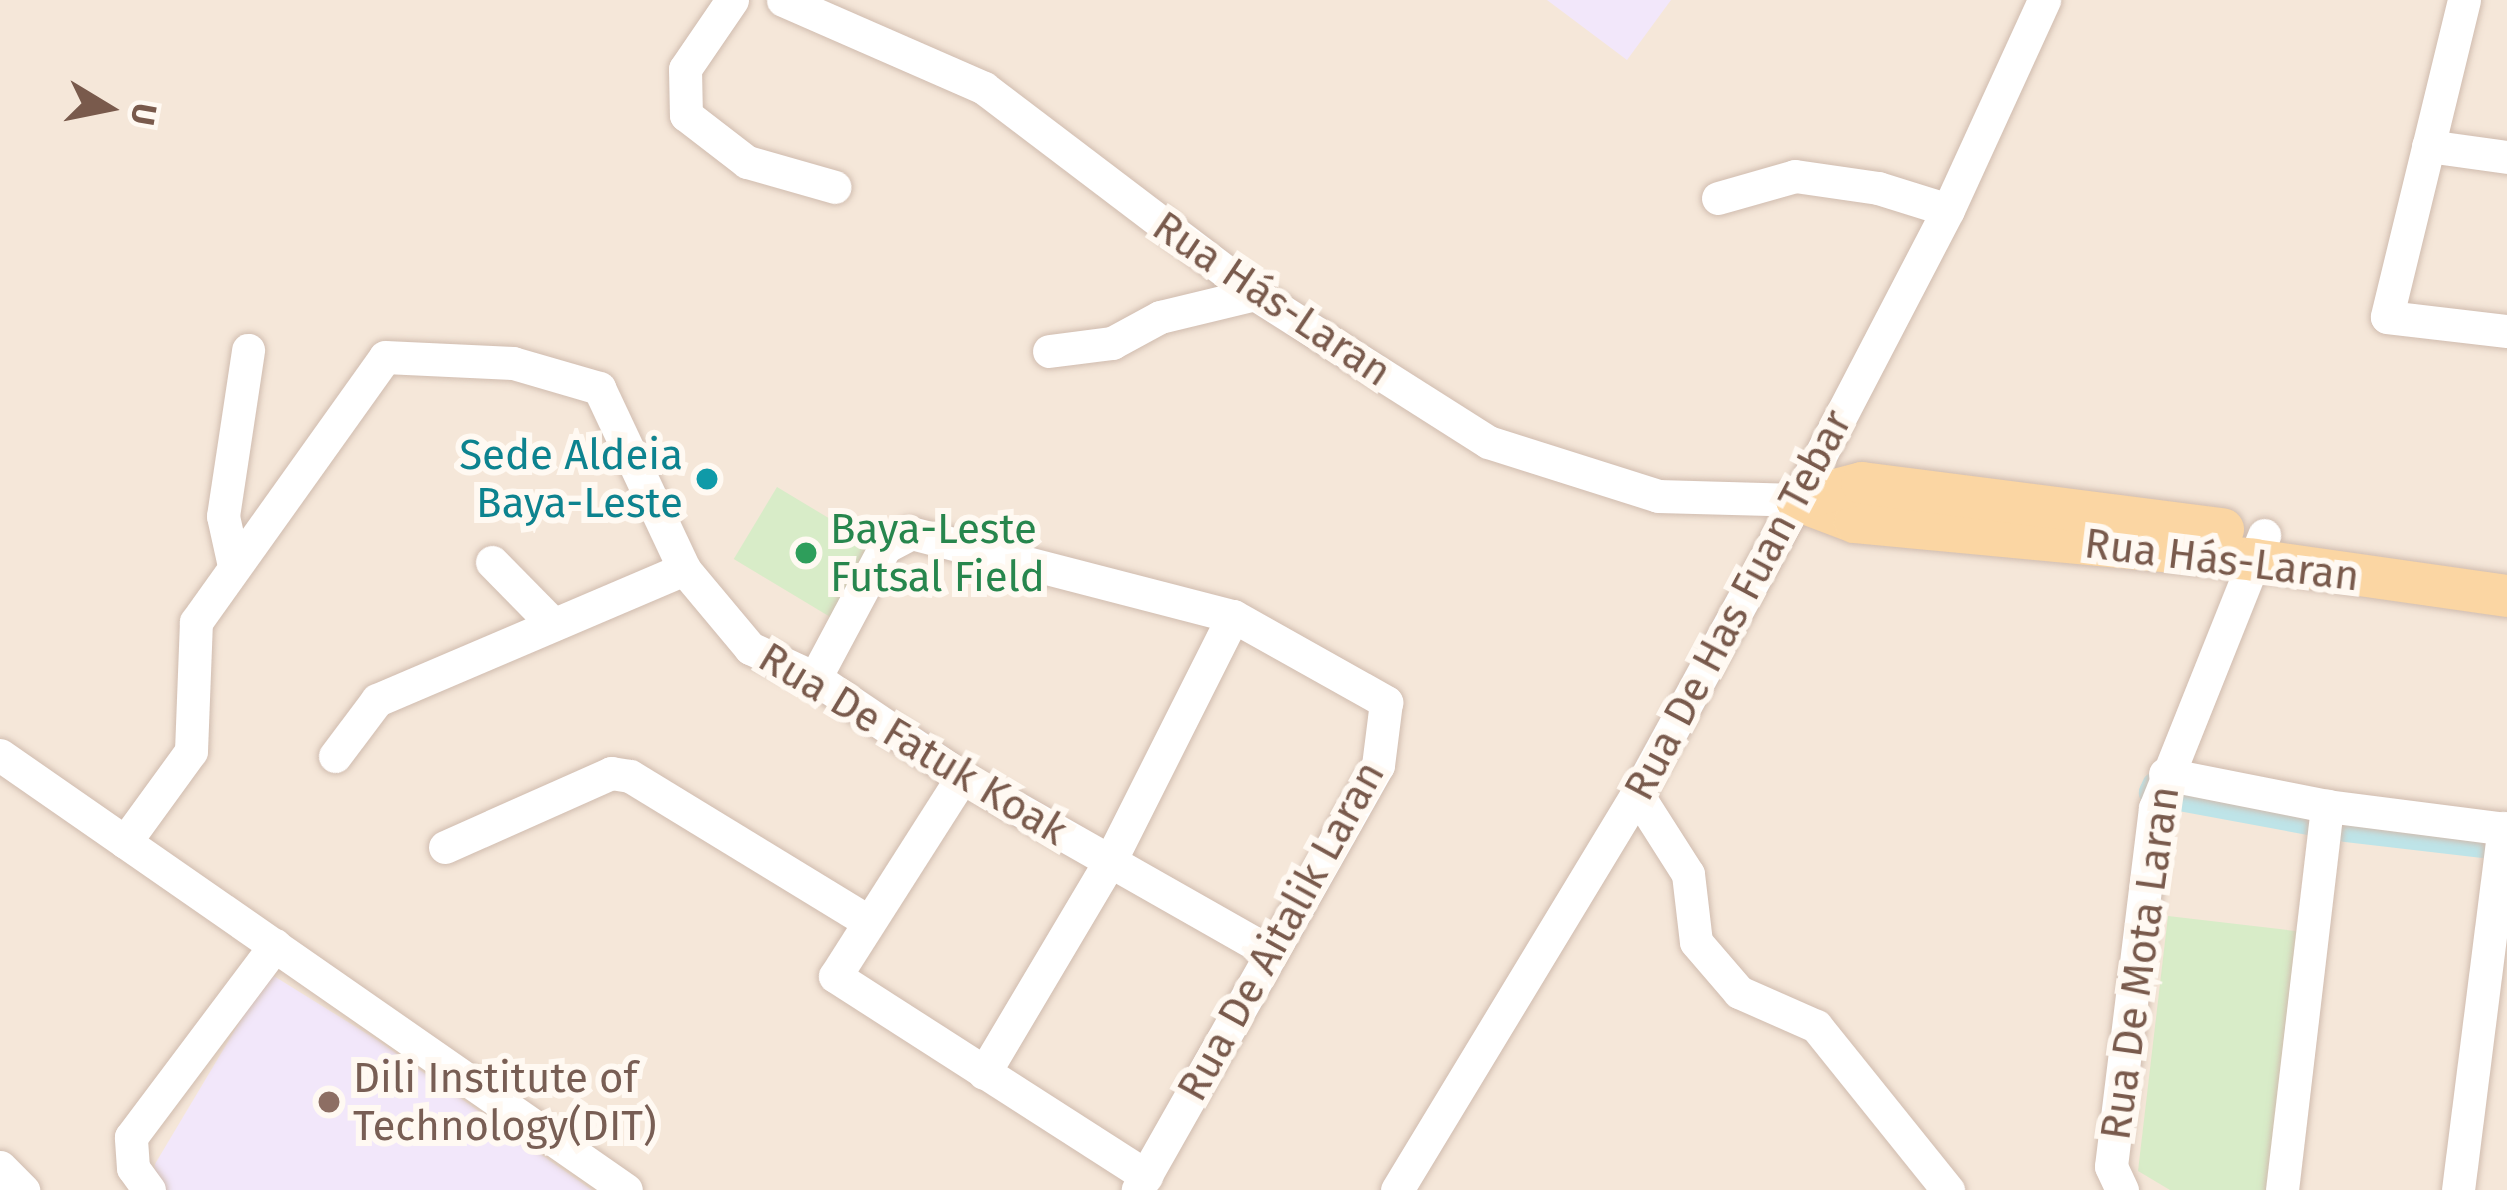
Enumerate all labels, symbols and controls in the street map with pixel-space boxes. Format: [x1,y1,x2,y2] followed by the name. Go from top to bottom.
[48,48,168,168] north arrow
[122,100,165,128] text: U
[1143,201,1401,397] street label: Rua Hás-Laran
[1614,401,1862,809] street label: Rua De Has Fuan Tebar
[459,430,683,528] place label: Sede Aldeia Baya-Leste
[694,466,720,492] marker: Sede Aldeia Baya-Leste
[830,504,1045,602] place label: Baya-Leste Futsal Field
[2082,518,2362,602] street label: Rua Hás-Laran
[793,540,819,566] marker: Baya-Leste Futsal Field
[750,632,1076,856] street label: Rua De Fatuk Koak
[1167,752,1395,1110] street label: Rua De Aitalik Laran
[2090,783,2190,1143] street label: Rua De Mota Laran
[353,1053,657,1152] place label: Dili Institute of Technology(DIT)
[316,1089,342,1115] marker: Dili Institute of Technology(DIT)

